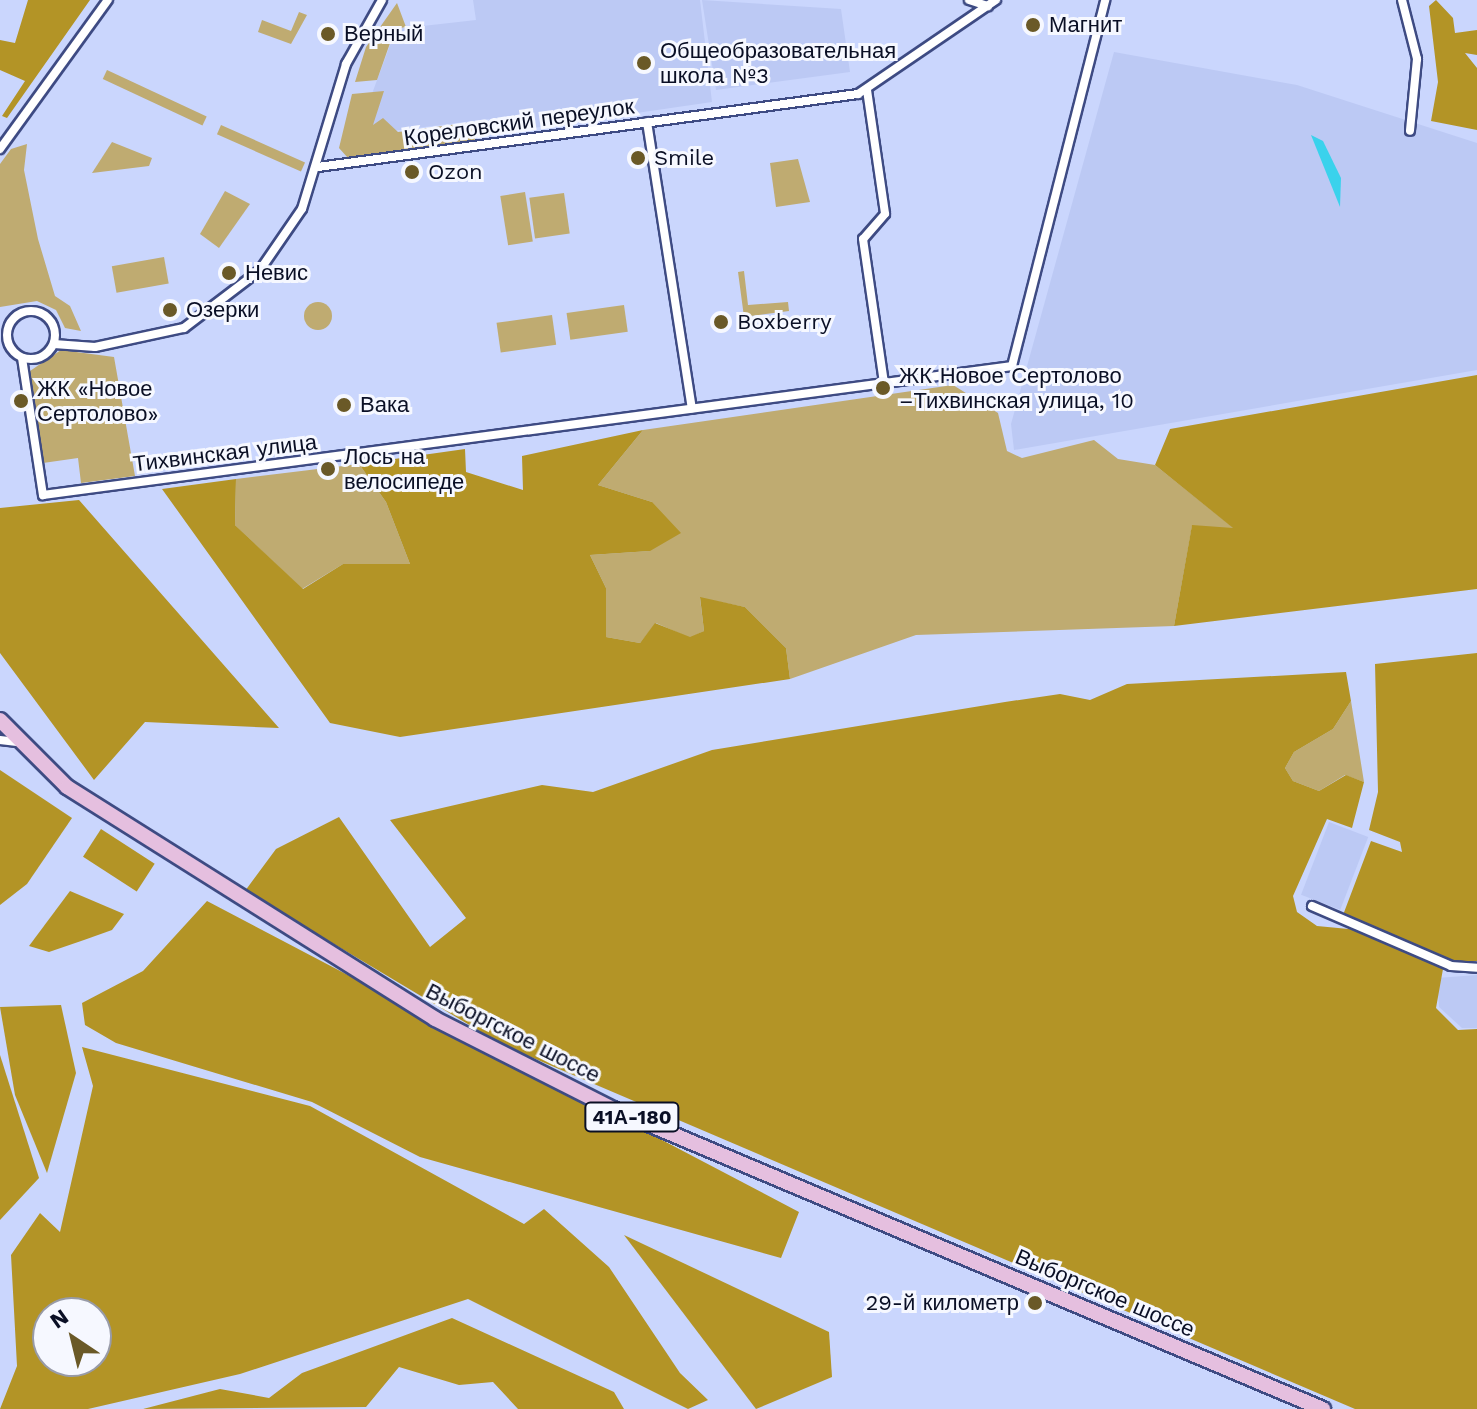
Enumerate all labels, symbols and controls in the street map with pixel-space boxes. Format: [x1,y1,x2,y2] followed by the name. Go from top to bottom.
[1049,12,1122,38] place label: Магнит
[1024,16,1042,34] marker: Магнит
[344,21,423,47] place label: Верный
[319,25,337,43] marker: Верный
[660,37,896,88] place label: Общеобразовательная школа №3
[635,54,653,72] marker: Общеобразовательная школа №3
[402,93,636,151] street label: Кореловский переулок
[654,145,714,171] place label: Smile
[629,149,647,167] marker: Smile
[428,159,483,185] place label: Ozon
[403,163,421,181] marker: Ozon
[245,260,308,286] place label: Невис
[220,264,238,282] marker: Невис
[186,297,259,323] place label: Озерки
[161,301,179,319] marker: Озерки
[737,309,832,335] place label: Boxberry
[712,313,730,331] marker: Boxberry
[899,362,1134,414] place label: ЖК Новое Сертолово –Тихвинская улица, 10
[37,375,158,426] place label: ЖК «Новое Сертолово»
[874,379,892,397] marker: ЖК Новое Сертолово –Тихвинская улица, 10
[12,392,30,410] marker: ЖК «Новое Сертолово»
[360,392,409,418] place label: Вака
[335,396,353,414] marker: Вака
[132,429,318,477] street label: Тихвинская улица
[344,443,464,494] place label: Лось на велосипеде
[319,460,337,478] marker: Лось на велосипеде
[421,978,605,1088] street label: Выборгское шоссе
[584,1101,680,1133] road number: 41А-180
[1011,1243,1199,1343] street label: Выборгское шоссе
[865,1290,1019,1316] place label: 29-й километр
[1026,1294,1044,1312] marker: 29-й километр
[32,1297,112,1377] north arrow
[45,1304,73,1333] text: N

